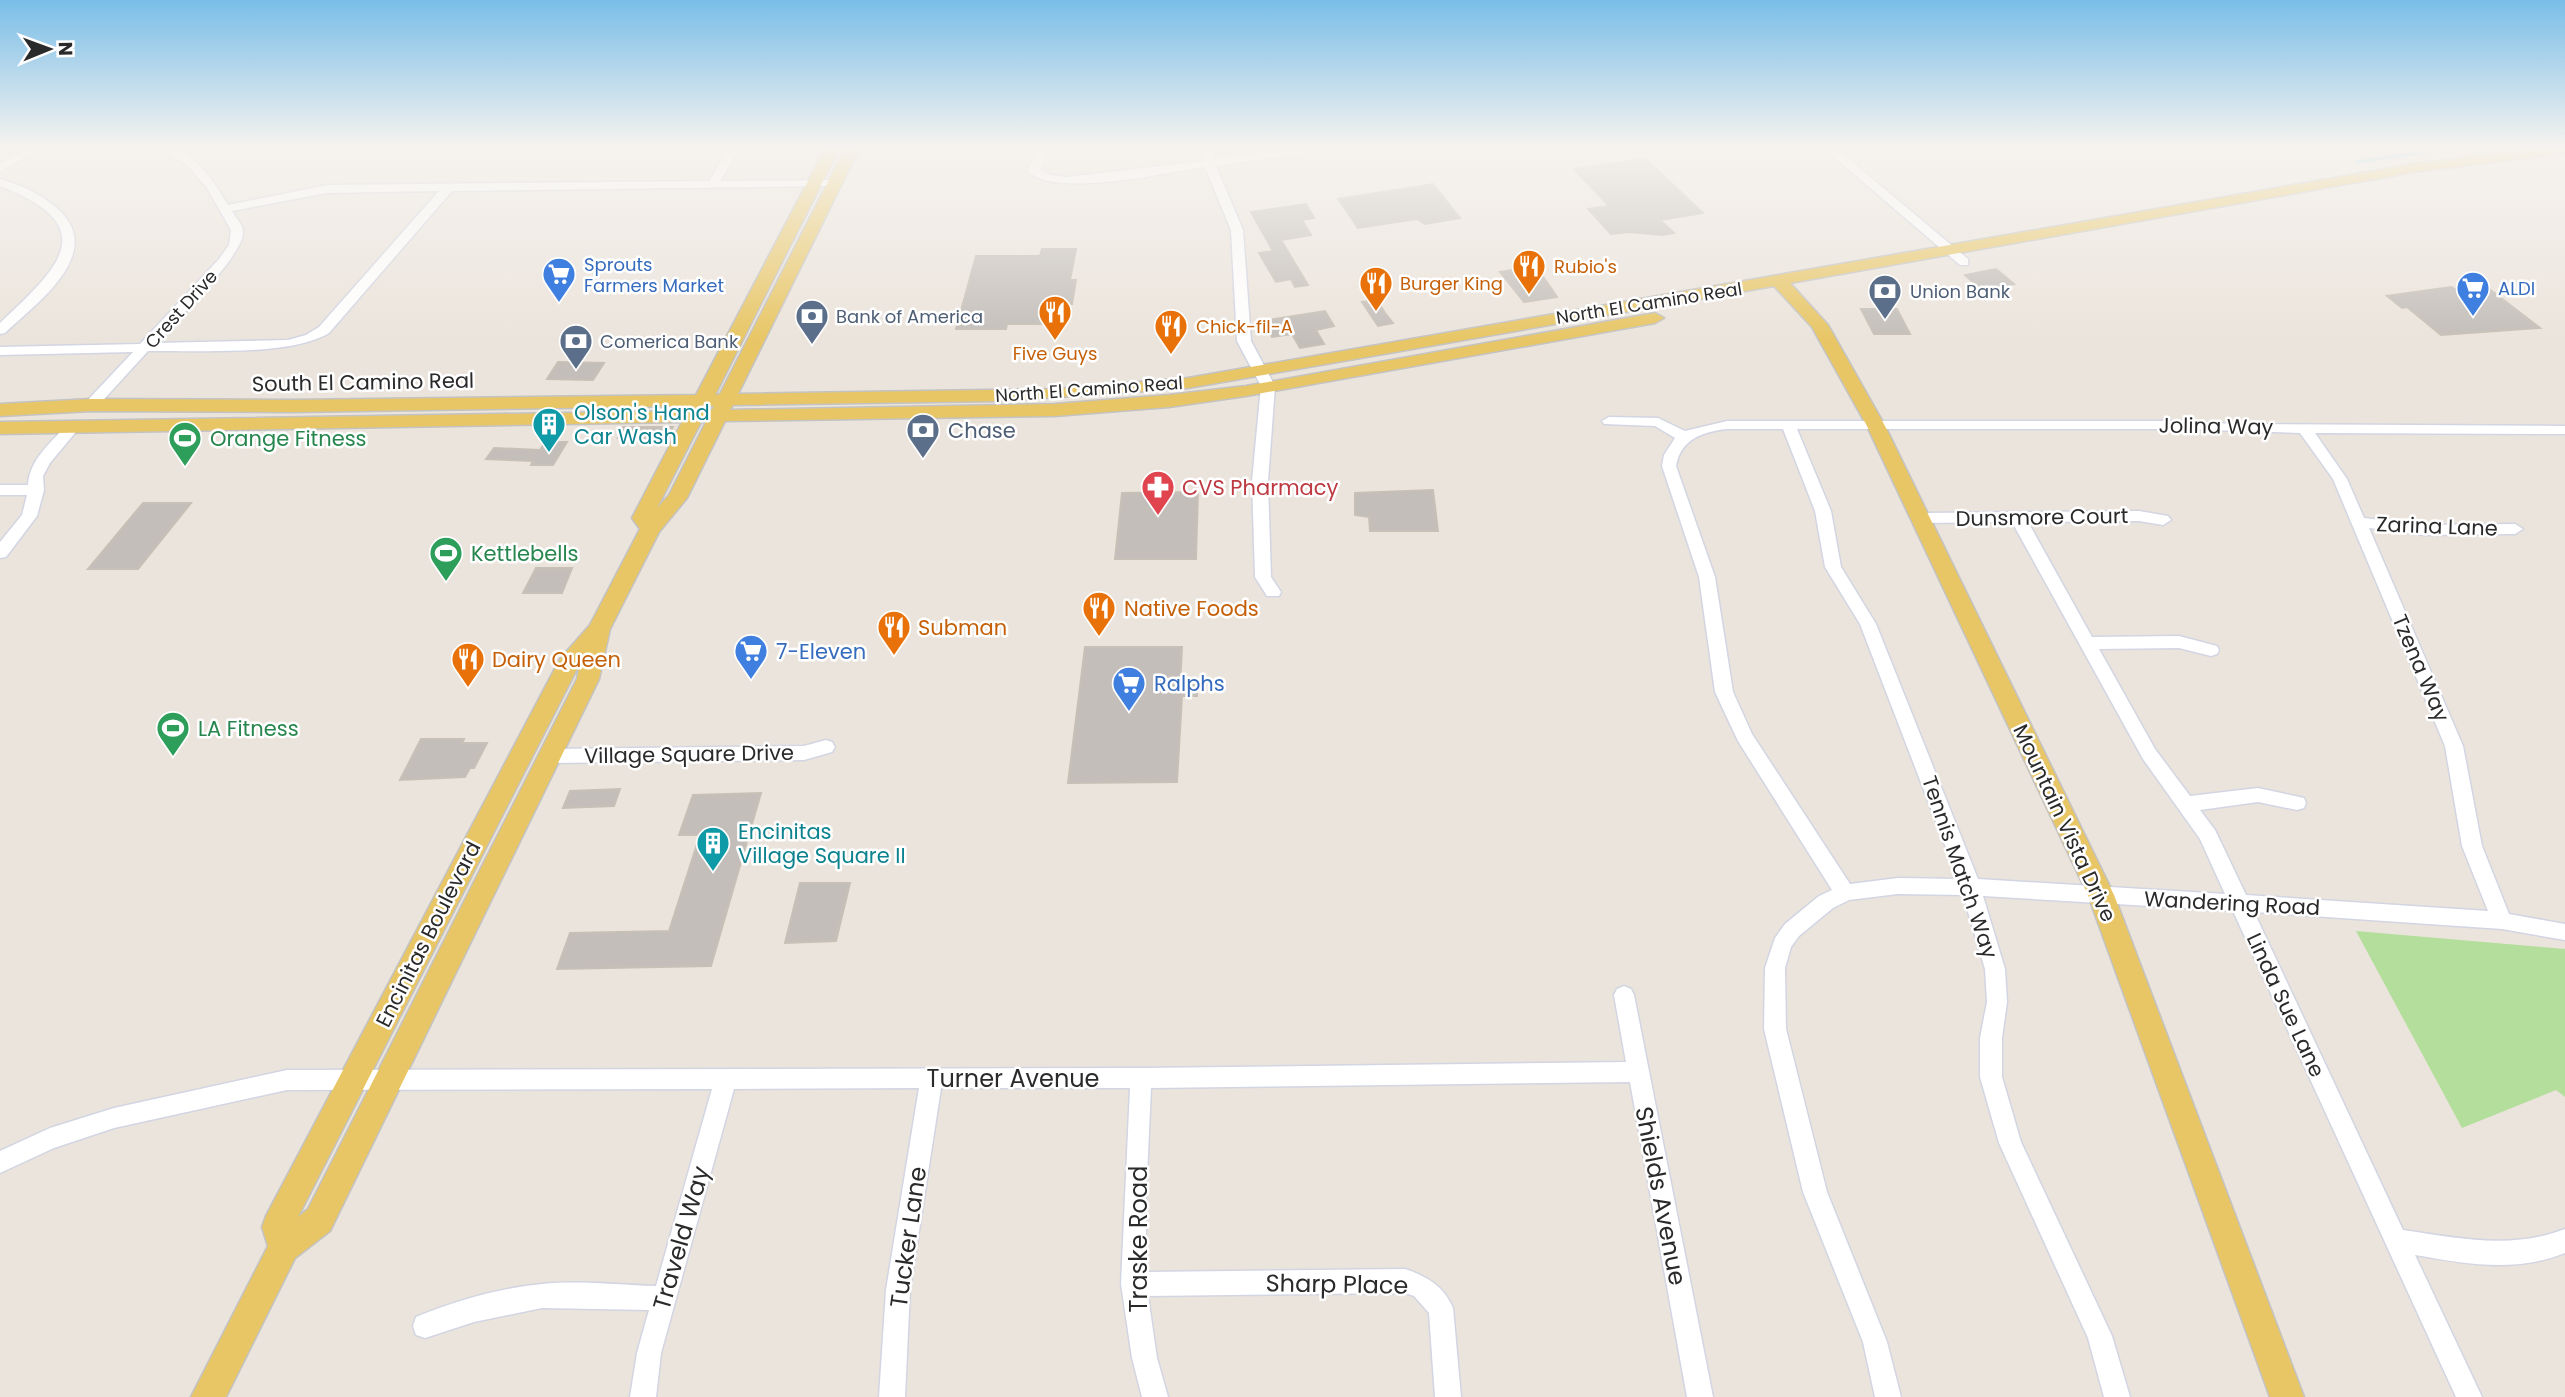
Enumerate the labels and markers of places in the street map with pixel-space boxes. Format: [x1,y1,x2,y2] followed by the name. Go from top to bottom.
[1510,247,1548,296] restaurant icon: Rubio's
[584,252,724,298] place label: Sprouts Farmers Market
[1554,254,1617,279] place label: Rubio's
[540,255,578,304] supermarket icon: Sprouts Farmers Market
[1357,264,1395,313] restaurant icon: Burger King
[2454,269,2492,318] supermarket icon: ALDI
[1400,271,1503,296] place label: Burger King
[1866,272,1904,321] bank icon: Union Bank
[2498,276,2535,301] place label: ALDI
[1910,279,2011,304] place label: Union Bank
[1036,293,1074,342] restaurant icon: Five Guys
[793,297,831,346] bank icon: Bank of America
[836,304,983,329] place label: Bank of America
[1152,307,1190,356] restaurant icon: Chick-fil-A
[1196,314,1293,339] place label: Chick-fil-A
[557,322,595,371] bank icon: Comerica Bank
[600,329,739,354] place label: Comerica Bank
[1013,341,1097,366] place label: Five Guys
[574,398,710,451] place label: Olson's Hand Car Wash
[530,405,568,454] building icon: Olson's Hand Car Wash
[904,411,942,460] bank icon: Chase
[948,416,1016,445] place label: Chase
[166,419,204,468] sports icon: Orange Fitness
[210,424,367,453] place label: Orange Fitness
[1139,468,1177,517] pharmacy icon: CVS Pharmacy
[1182,473,1339,502] place label: CVS Pharmacy
[427,534,465,583] sports icon: Kettlebells
[471,539,579,568] place label: Kettlebells
[1080,589,1118,638] restaurant icon: Native Foods
[1124,594,1259,623] place label: Native Foods
[875,608,913,657] restaurant icon: Subman
[918,613,1007,642] place label: Subman
[732,632,770,681] supermarket icon: 7-Eleven
[776,637,866,666] place label: 7-Eleven
[449,640,487,689] restaurant icon: Dairy Queen
[492,645,621,674] place label: Dairy Queen
[1110,664,1148,713] supermarket icon: Ralphs
[1154,669,1225,698] place label: Ralphs
[154,709,192,758] sports icon: LA Fitness
[198,714,299,743] place label: LA Fitness
[738,817,906,870] place label: Encinitas Village Square II
[694,824,732,873] building icon: Encinitas Village Square II

